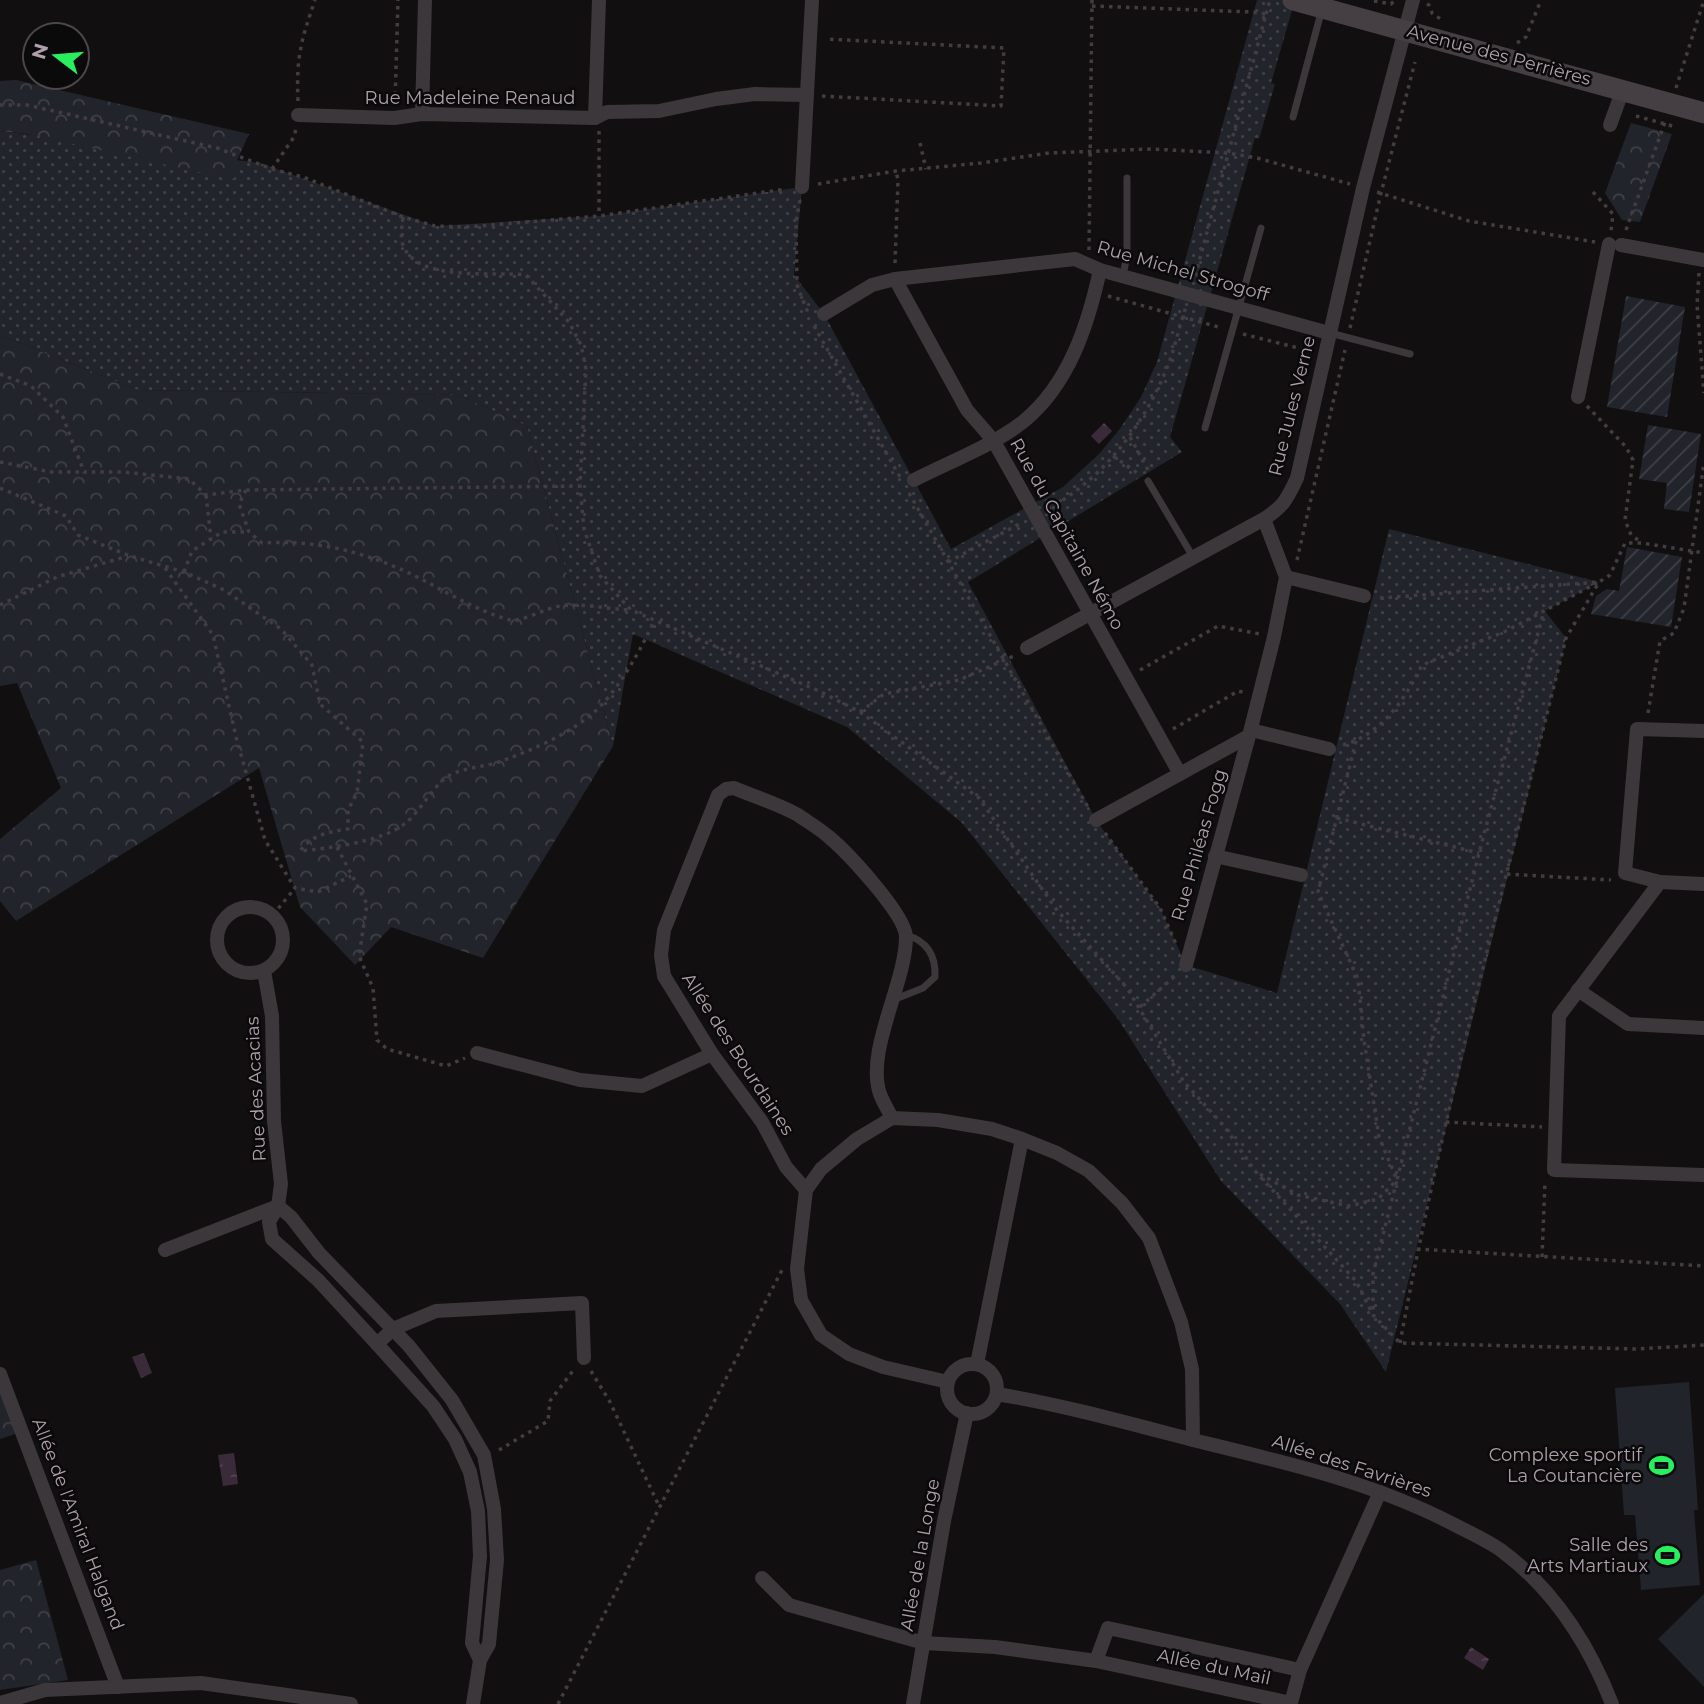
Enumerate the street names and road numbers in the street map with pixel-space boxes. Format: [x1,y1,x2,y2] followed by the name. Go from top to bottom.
[1405,20,1593,90] street label: Avenue des Perrières
[365,87,575,109] street label: Rue Madeleine Renaud
[1094,236,1272,306] street label: Rue Michel Strogoff
[1264,334,1320,478] street label: Rue Jules Verne
[1005,434,1129,634] street label: Rue du Capitaine Némo
[1167,766,1231,924] street label: Rue Philéas Fogg
[677,969,799,1139] street label: Allée des Bourdaines
[241,1016,271,1162] street label: Rue des Acacias
[27,1415,129,1633] street label: Allée de l'Amiral Halgand
[1270,1430,1435,1502] street label: Allée des Favrières
[896,1477,944,1633] street label: Allée de la Longe
[1155,1644,1273,1690] street label: Allée du Mail

